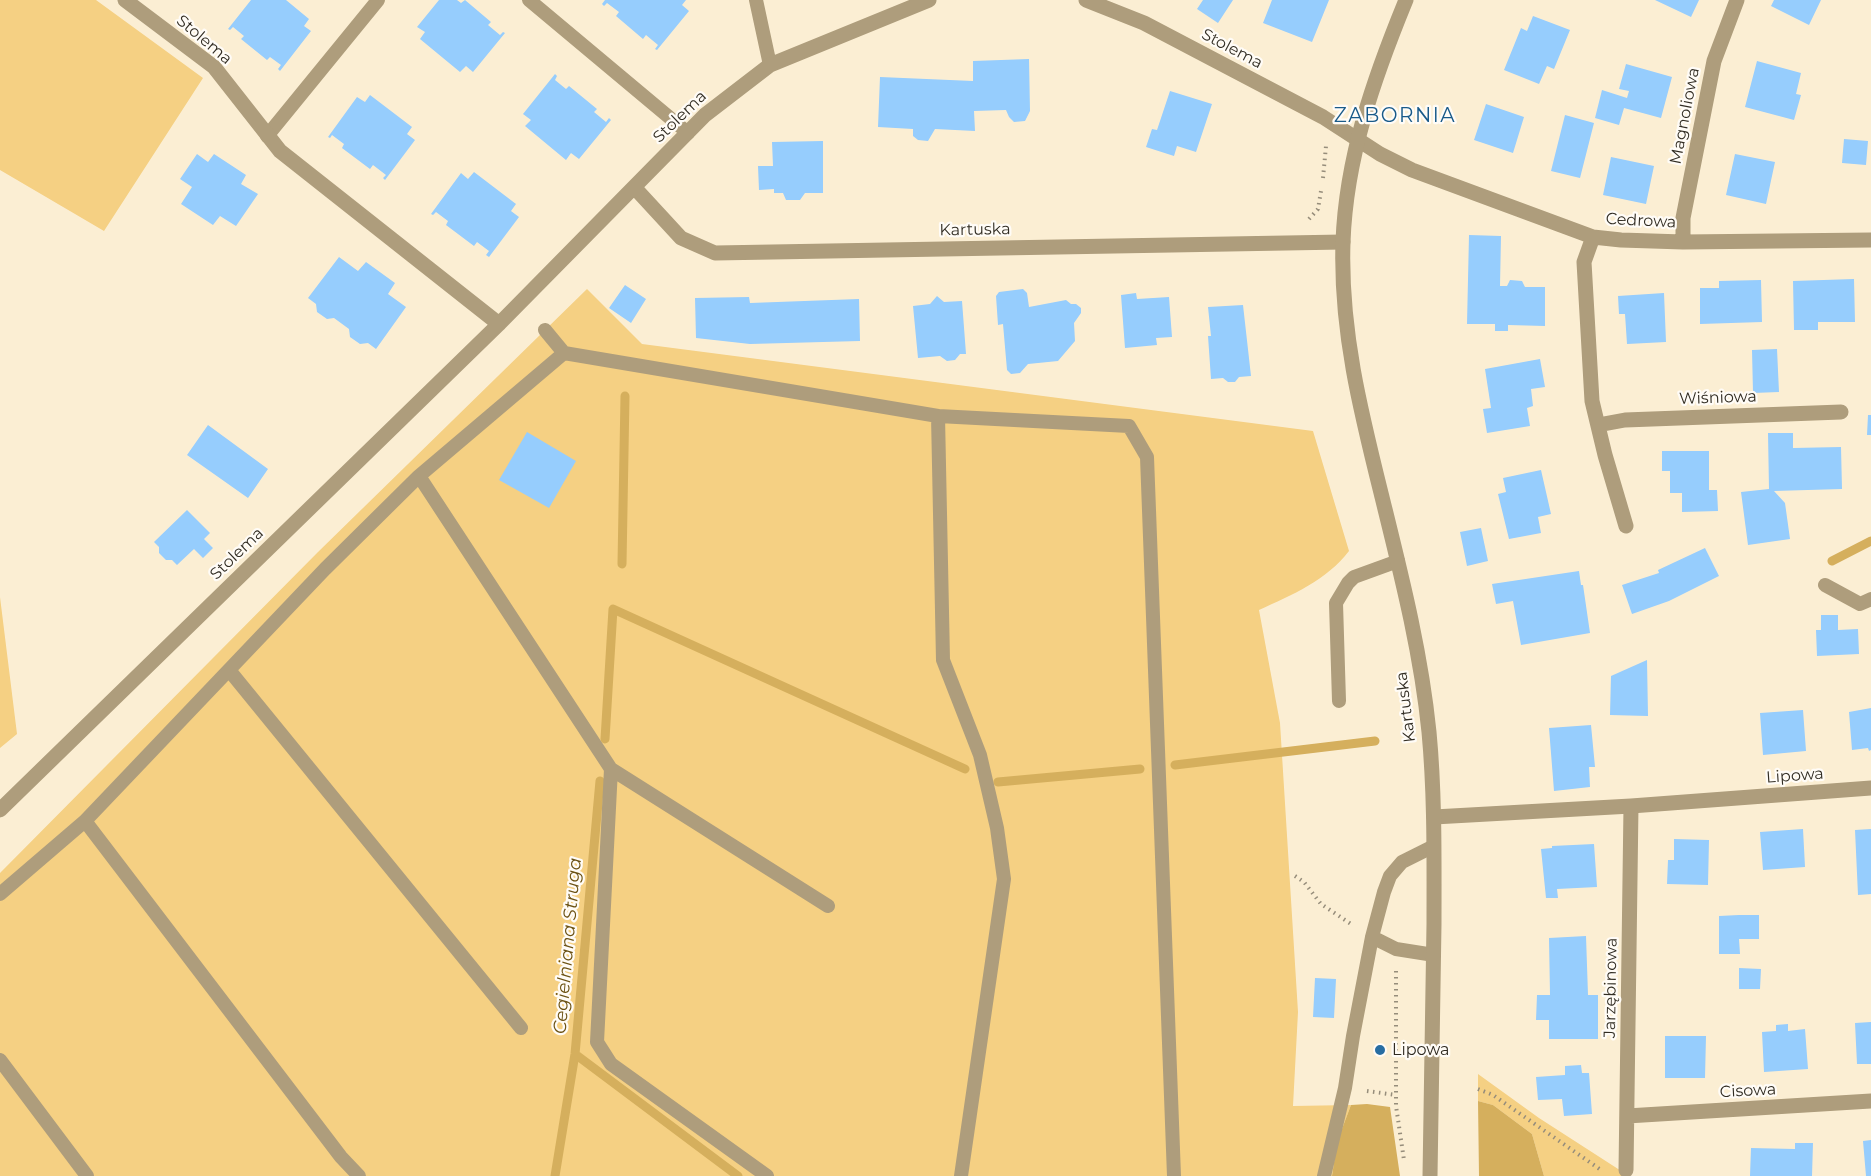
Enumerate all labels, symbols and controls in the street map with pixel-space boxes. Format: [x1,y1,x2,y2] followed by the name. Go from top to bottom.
[172,11,236,69] street label: Stolema
[1198,25,1266,73] street label: Stolema
[1666,66,1704,166] street label: Magnoliowa
[649,87,711,147] street label: Stolema
[1334,104,1456,128] district label: ZABORNIA
[1605,210,1677,232] street label: Cedrowa
[939,220,1011,240] street label: Kartuska
[1679,387,1757,409] street label: Wiśniowa
[206,524,268,584] street label: Stolema
[1392,671,1420,743] street label: Kartuska
[1766,764,1824,788] street label: Lipowa
[550,857,586,1035] water label: Cegielniana Struga
[1601,938,1621,1038] street label: Jarzębinowa
[1392,1040,1450,1060] place label: Lipowa
[1373,1043,1387,1057] marker: Lipowa
[1719,1080,1777,1102] street label: Cisowa

